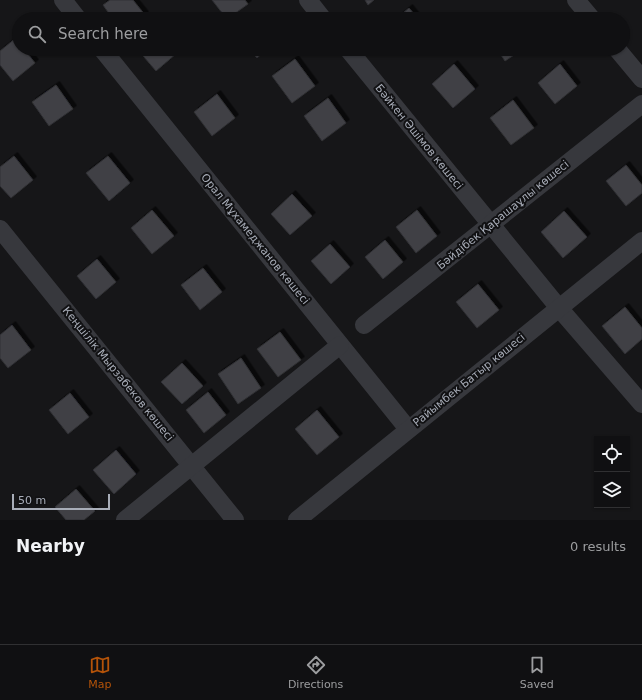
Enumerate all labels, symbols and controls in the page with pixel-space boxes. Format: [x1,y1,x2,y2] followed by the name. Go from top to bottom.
[12,12,630,56] search box
[26,23,48,45] icon: search
[58,25,148,43] text: Search here
[373,82,465,192] street label: Бәйкен Әшімов көшесі
[434,158,572,272] street label: Бәйдібек Қарашаұлы көшесі
[198,171,312,307] street label: Орал Мұхамеджанов көшесі
[60,304,176,444] street label: Кеңшілік Мырзабеков көшесі
[410,331,528,429] street label: Райымбек Батыр көшесі
[594,436,630,508] map controls
[594,436,630,472] button: locate
[594,472,630,508] button: layers
[12,492,110,511] scale bar
[18,494,46,507] text: 50 m
[16,536,85,556] text: Nearby
[570,539,626,554] text: 0 results
[88,654,111,691] tab: Map
[288,654,343,691] tab: Directions
[520,654,554,691] tab: Saved

